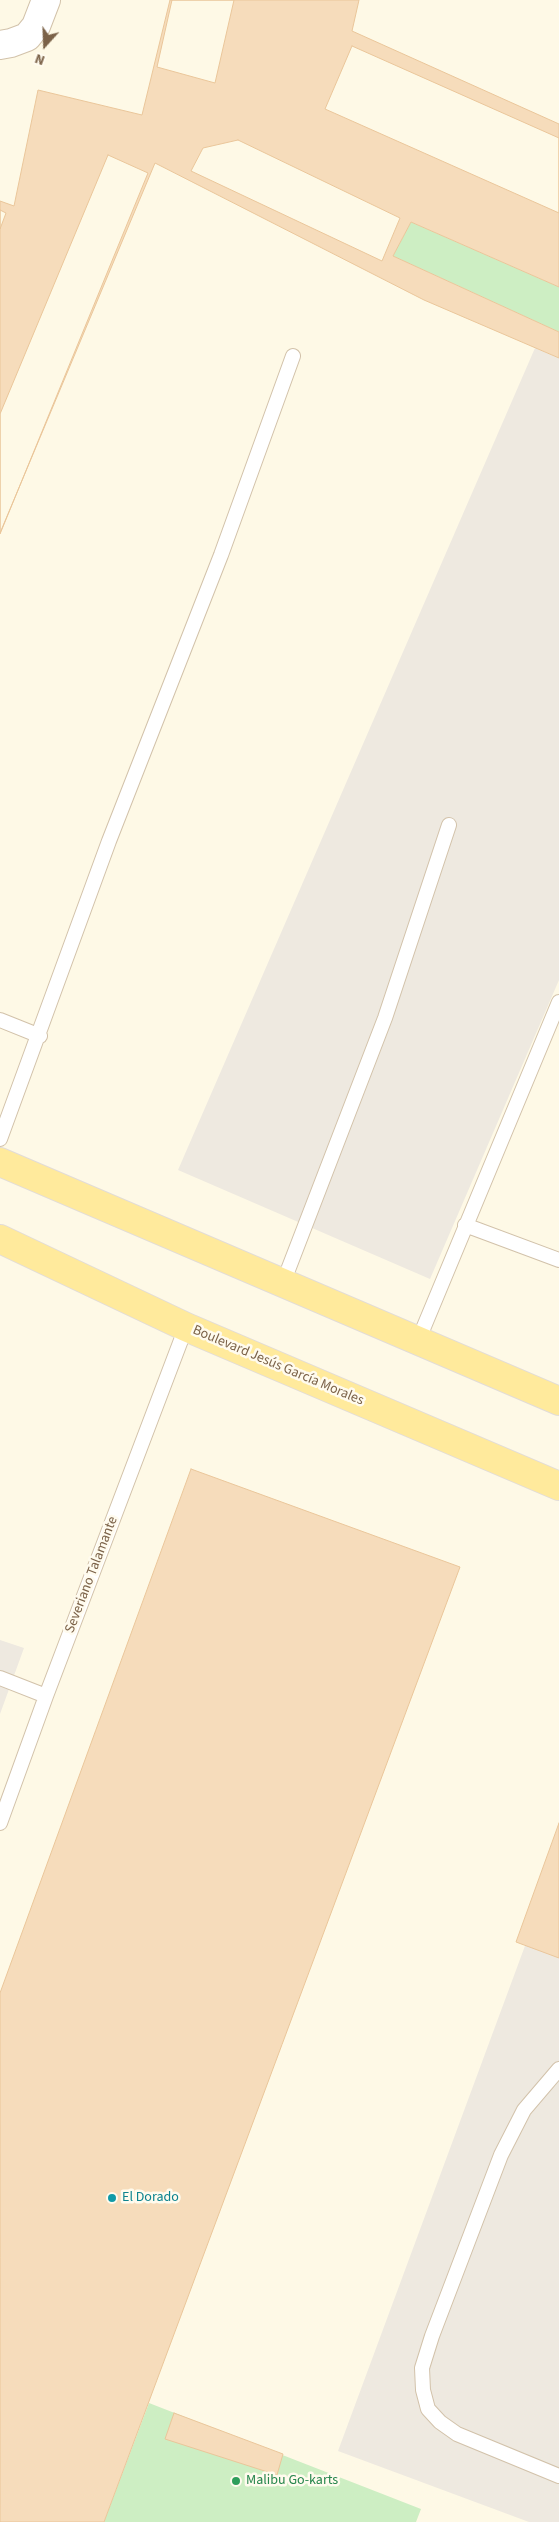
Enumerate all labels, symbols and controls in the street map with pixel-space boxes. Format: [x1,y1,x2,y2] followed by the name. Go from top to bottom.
[20,20,70,70] north arrow
[32,48,48,70] text: N
[190,1322,366,1410] street label: Boulevard Jesús García Morales
[62,1514,122,1636] street label: Severiano Talamante
[122,2190,179,2206] place label: El Dorado
[106,2192,118,2204] marker: El Dorado
[246,2473,338,2489] place label: Malibu Go-karts
[230,2475,242,2487] marker: Malibu Go-karts

